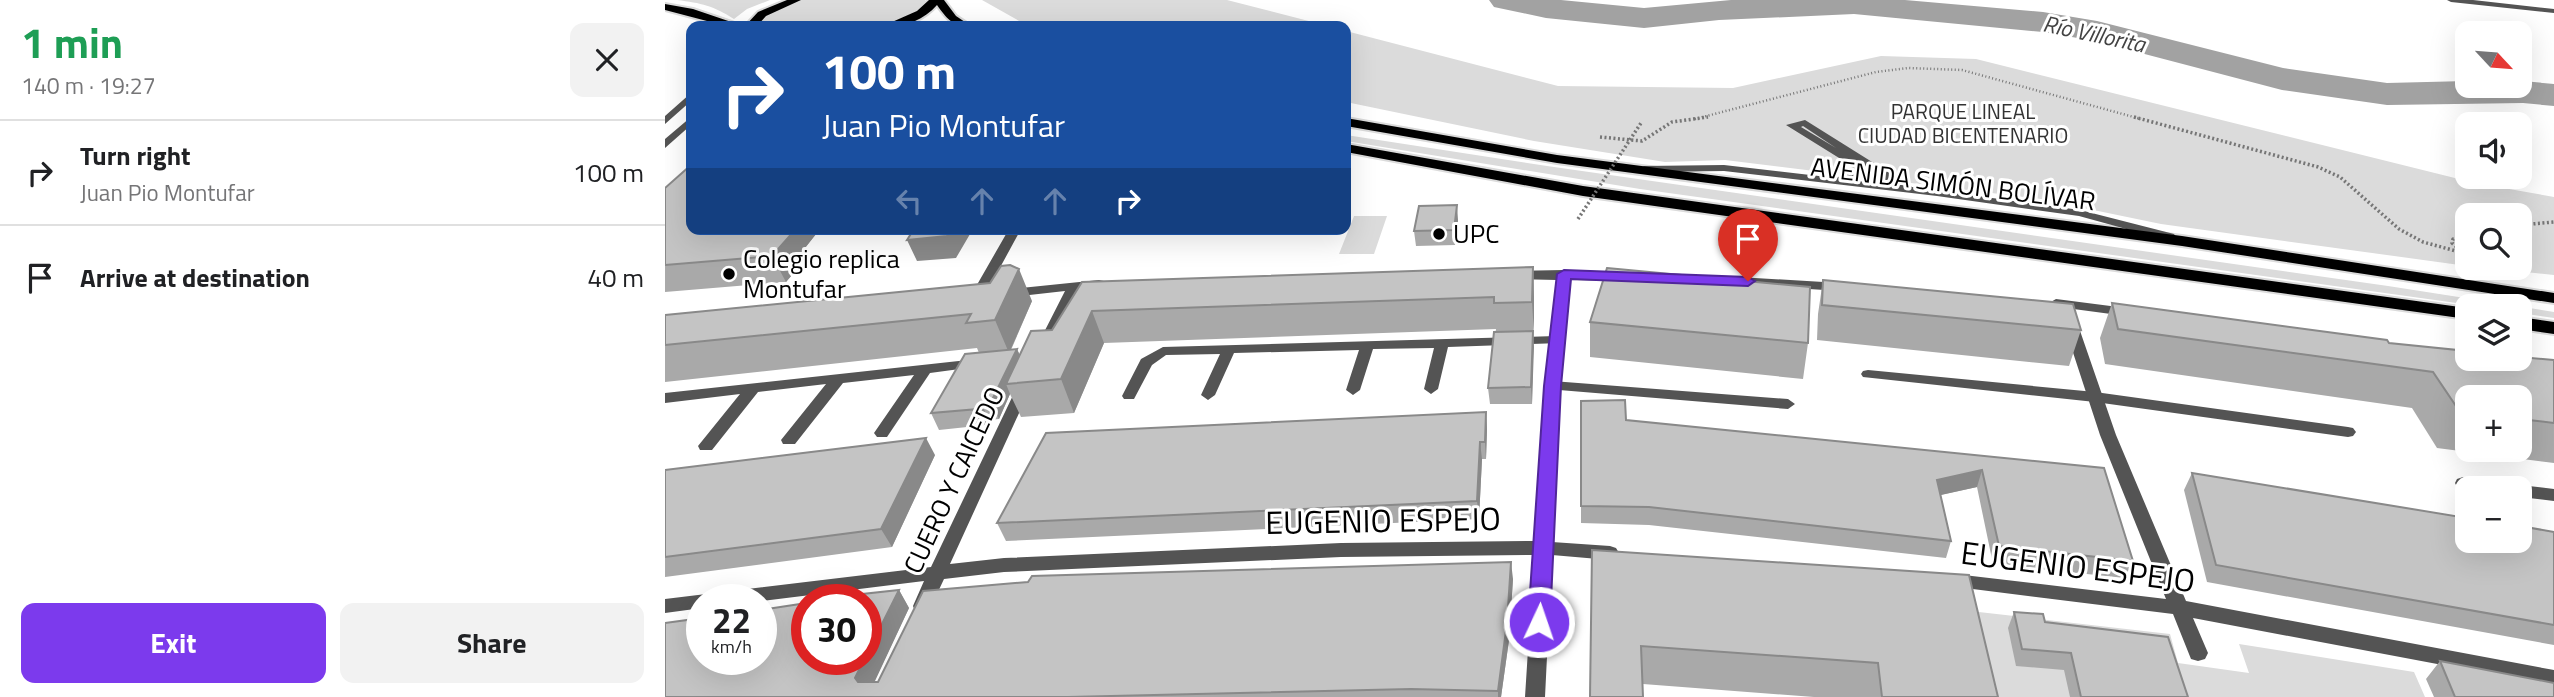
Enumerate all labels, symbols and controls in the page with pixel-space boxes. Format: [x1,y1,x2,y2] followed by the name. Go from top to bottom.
[2040,6,2150,62] water label: Río Villorita
[21,10,123,74] text: 1 min
[2455,21,2532,98] north arrow
[2455,21,2532,553] map controls
[570,23,644,97] button: close
[822,33,956,108] text: 100 m
[707,49,798,140] icon: right
[21,68,156,103] text: 140 m · 19:27
[1858,95,2068,151] park label: PARQUE LINEAL CIUDAD BICENTENARIO
[822,101,1065,149] text: Juan Pio Montufar
[2455,112,2532,189] button: sound
[80,136,191,175] text: Turn right
[1808,147,2098,220] street label: AVENIDA SIMÓN BOLÍVAR
[573,153,644,192] text: 100 m
[21,154,59,192] icon: right
[80,175,255,210] text: Juan Pio Montufar
[890,182,928,220] icon: left
[963,182,1001,220] icon: ahead
[1036,182,1074,220] icon: ahead
[1109,182,1147,220] icon: right
[2455,203,2532,280] button: search
[1718,209,1778,281] pin
[1453,214,1499,253] place label: UPC
[1729,220,1767,258] icon: arrive
[1431,226,1447,242] marker: UPC
[743,239,900,308] place label: Colegio replica Montufar
[80,258,310,297] text: Arrive at destination
[587,258,644,297] text: 40 m
[21,259,59,297] icon: arrive
[721,266,737,282] marker: Colegio replica Montufar
[2455,294,2532,371] button: layers
[893,380,1014,580] street label: CUERO Y CAICEDO
[2455,385,2532,462] button: +
[2455,476,2532,553] button: −
[1265,494,1501,546] street label: EUGENIO ESPEJO
[1958,528,2198,604] street label: EUGENIO ESPEJO
[791,584,882,675] speed limit sign: 30
[1502,585,1576,659] position arrow
[712,593,751,647] text: 22
[21,603,326,683] button: Exit
[340,603,644,683] button: Share
[711,633,752,660] text: km/h

